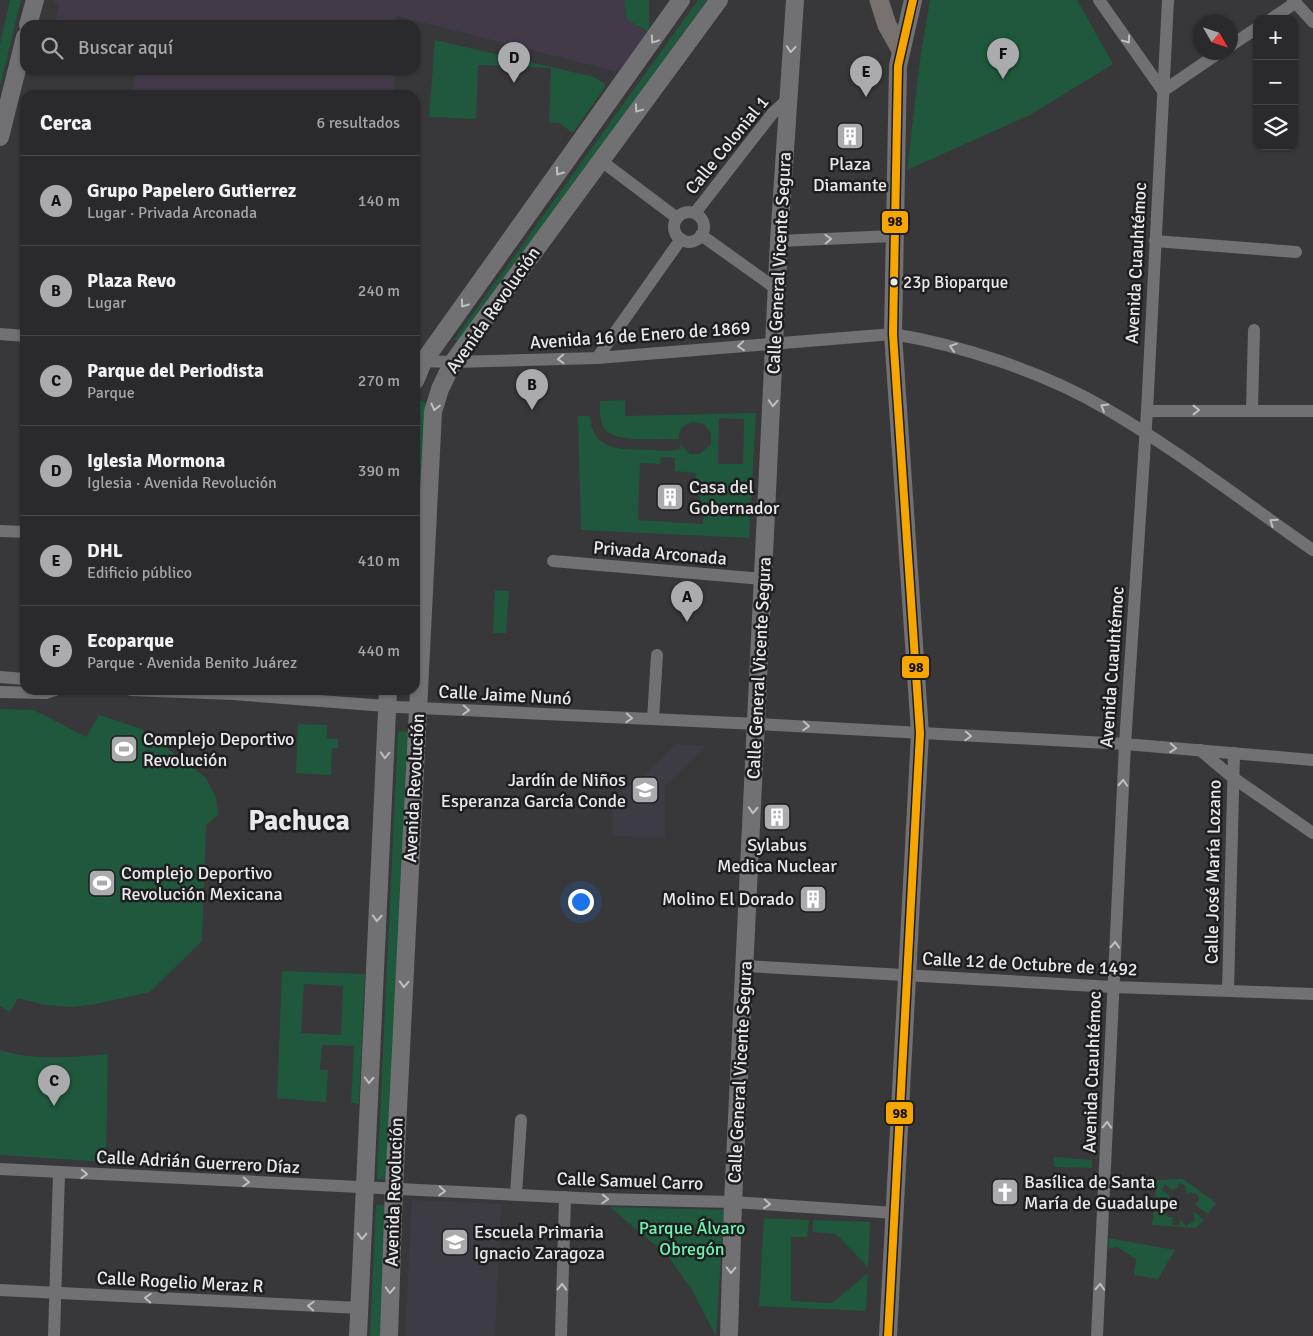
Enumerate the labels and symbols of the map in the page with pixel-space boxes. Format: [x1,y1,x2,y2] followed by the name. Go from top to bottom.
[1193,15,1238,60] north arrow
[651,34,660,44] one-way arrow
[1121,34,1130,44] one-way arrow
[987,38,1019,79] pin: F
[498,42,530,83] pin: D
[786,45,797,53] one-way arrow
[850,56,882,97] pin: E
[681,91,773,199] street label: Calle Colonial 1
[635,103,643,112] one-way arrow
[835,121,865,151] building icon: Plaza Diamante
[762,151,796,375] street label: Calle General Vicente Segura
[813,153,887,196] place label: Plaza Diamante
[556,167,565,176] one-way arrow
[1121,182,1151,344] street label: Avenida Cuauhtémoc
[881,210,909,234] line badge: 98
[887,213,903,230] text: 98
[824,233,832,244] one-way arrow
[441,243,545,377] street label: Avenida Revolución
[903,272,1008,293] place label: 23p Bioparque
[889,277,899,287] marker: 23p Bioparque
[462,298,470,307] one-way arrow
[529,316,751,354] street label: Avenida 16 de Enero de 1869
[736,340,744,351] one-way arrow
[950,343,958,353] one-way arrow
[557,354,564,364] one-way arrow
[516,369,548,410] pin: B
[767,399,778,407] one-way arrow
[430,403,441,412] one-way arrow
[1100,404,1109,414] one-way arrow
[1192,405,1200,415] one-way arrow
[689,476,780,519] place label: Casa del Gobernador
[655,482,685,512] building icon: Casa del Gobernador
[1269,519,1279,528] one-way arrow
[592,536,728,570] street label: Privada Arconada
[742,556,776,780] street label: Calle General Vicente Segura
[671,581,703,622] pin: A
[1095,586,1129,748] street label: Avenida Cuauhtémoc
[901,655,930,679] line badge: 98
[908,659,924,676] text: 98
[438,681,572,709] street label: Calle Jaime Nunó
[463,705,471,716] one-way arrow
[399,713,429,863] street label: Avenida Revolución
[625,713,633,723] one-way arrow
[802,721,810,732] one-way arrow
[143,728,294,771] place label: Complejo Deportivo Revolución
[964,730,972,741] one-way arrow
[109,734,139,764] sports icon: Complejo Deportivo Revolución
[1170,742,1178,753] one-way arrow
[379,752,390,760] one-way arrow
[441,769,626,812] place label: Jardín de Niños Esperanza García Conde
[630,775,660,805] school or university icon: Jardín de Niños Esperanza García Conde
[1117,779,1128,787] one-way arrow
[1200,780,1226,964] street label: Calle José María Lozano
[762,802,792,832] building icon: Sylabus Medica Nuclear
[248,804,350,838] district label: Pachuca
[747,806,758,814] one-way arrow
[717,834,837,877] place label: Sylabus Medica Nuclear
[121,862,283,905] place label: Complejo Deportivo Revolución Mexicana
[87,868,117,898] sports icon: Complejo Deportivo Revolución Mexicana
[798,884,828,914] building icon: Molino El Dorado
[662,888,794,910] place label: Molino El Dorado
[568,889,594,915] your location
[371,914,382,922] one-way arrow
[1109,941,1120,949] one-way arrow
[922,947,1138,981] street label: Calle 12 de Octubre de 1492
[723,960,757,1184] street label: Calle General Vicente Segura
[399,980,410,988] one-way arrow
[1078,991,1106,1153] street label: Avenida Cuauhtémoc
[38,1065,70,1106] pin: C
[364,1076,375,1084] one-way arrow
[885,1101,914,1125] line badge: 98
[892,1105,908,1122] text: 98
[380,1117,408,1267] street label: Avenida Revolución
[1102,1121,1112,1128] one-way arrow
[96,1146,300,1178] street label: Calle Adrián Guerrero Díaz
[556,1167,704,1195] street label: Calle Samuel Carro
[80,1169,88,1180] one-way arrow
[1024,1171,1178,1214] place label: Basílica de Santa María de Guadalupe
[242,1176,250,1187] one-way arrow
[990,1177,1020,1207] church icon: Basílica de Santa María de Guadalupe
[439,1186,447,1196] one-way arrow
[601,1193,609,1204] one-way arrow
[763,1198,771,1209] one-way arrow
[639,1217,745,1260] park label: Parque Álvaro Obregón
[474,1221,605,1264] place label: Escuela Primaria Ignacio Zaragoza
[440,1227,470,1257] school or university icon: Escuela Primaria Ignacio Zaragoza
[357,1233,368,1241] one-way arrow
[726,1266,737,1274] one-way arrow
[96,1267,264,1297] street label: Calle Rogelio Meraz R
[557,1283,568,1291] one-way arrow
[1094,1283,1105,1291] one-way arrow
[385,1286,396,1294] one-way arrow
[144,1293,152,1304] one-way arrow
[306,1300,314,1311] one-way arrow

